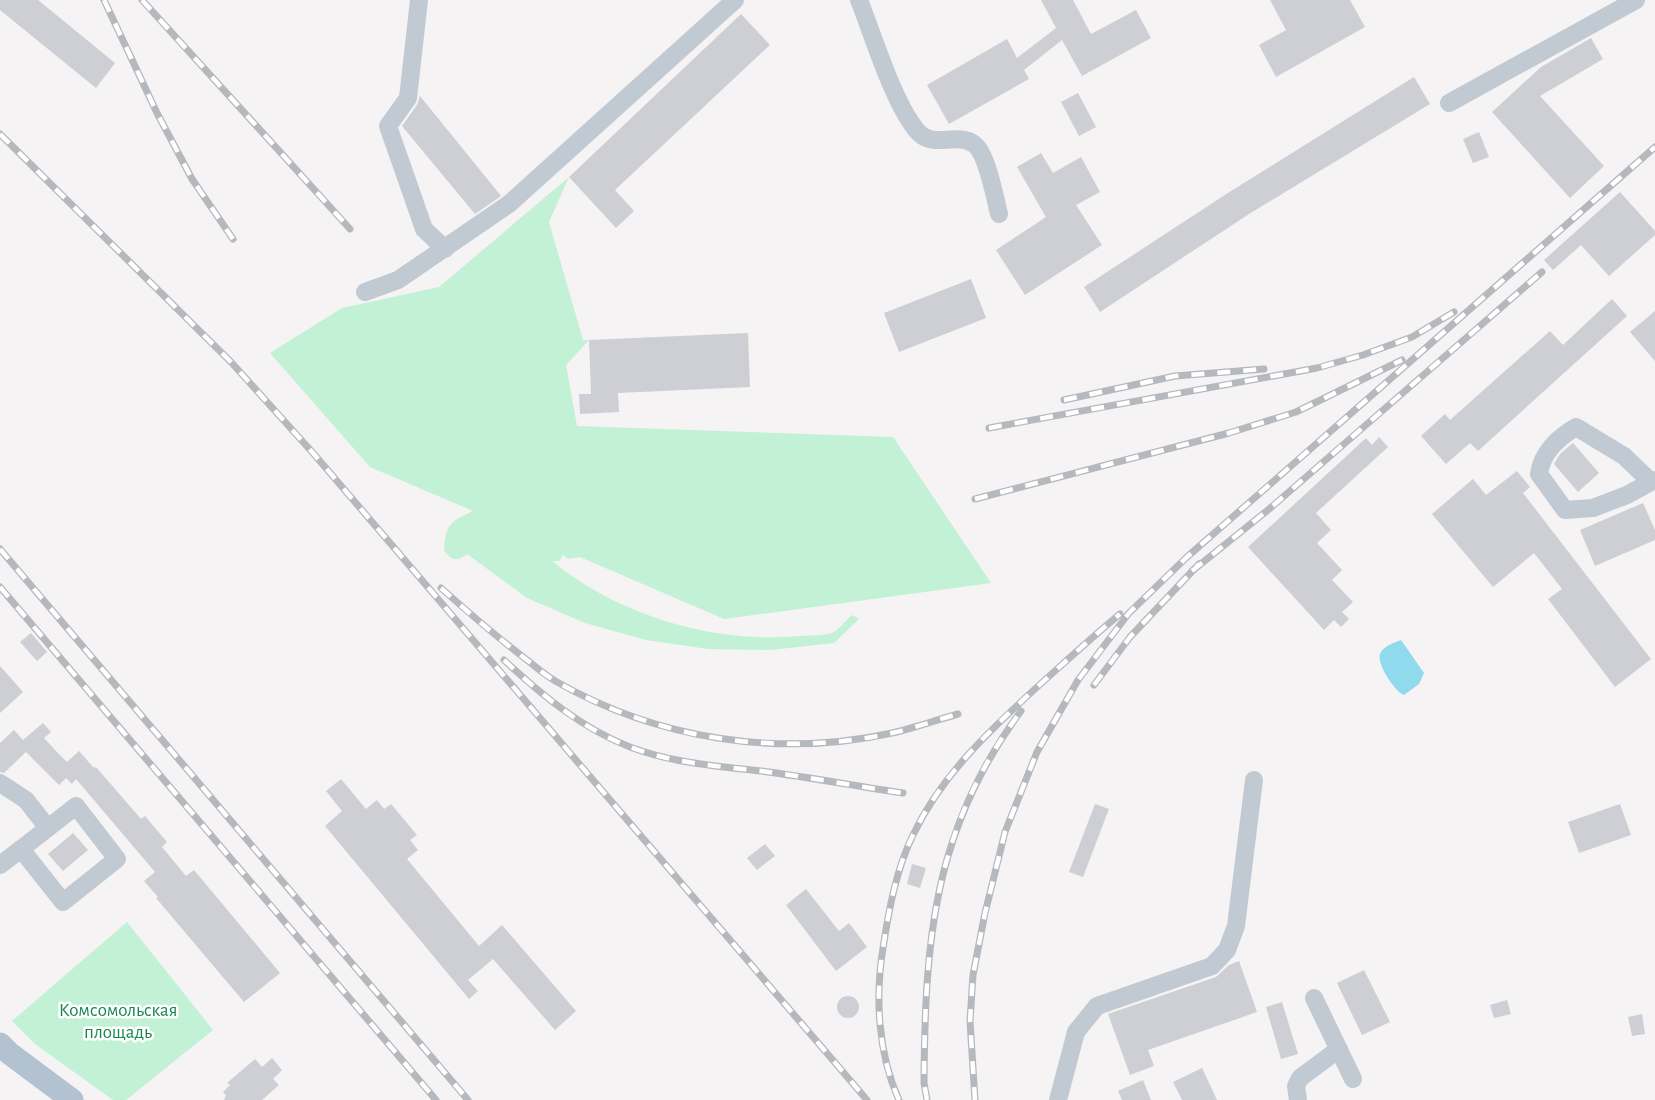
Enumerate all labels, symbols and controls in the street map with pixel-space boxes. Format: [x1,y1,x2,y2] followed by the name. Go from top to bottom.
[59,1001,177,1042] park label: Комсомольская площадь

